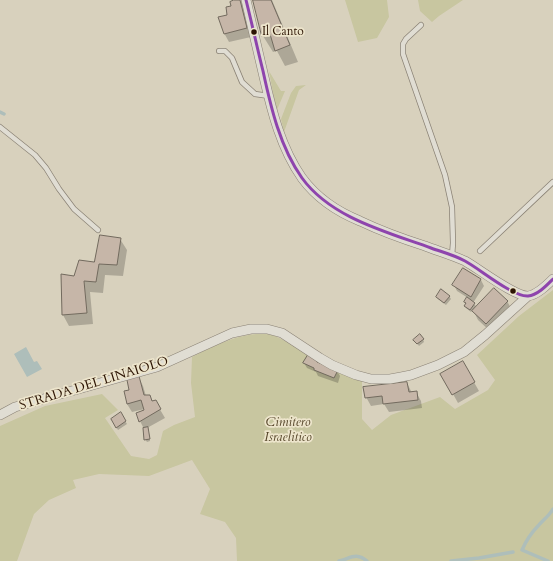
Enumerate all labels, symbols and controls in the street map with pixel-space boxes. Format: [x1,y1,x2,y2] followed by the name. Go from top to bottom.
[262,25,304,39] place label: Il Canto
[249,27,259,37] marker: Il Canto
[508,286,518,296] unlabelled marker
[18,354,170,414] street label: STRADA DEL LINAIOLO
[264,415,312,446] park label: Cimitero Israelitico

